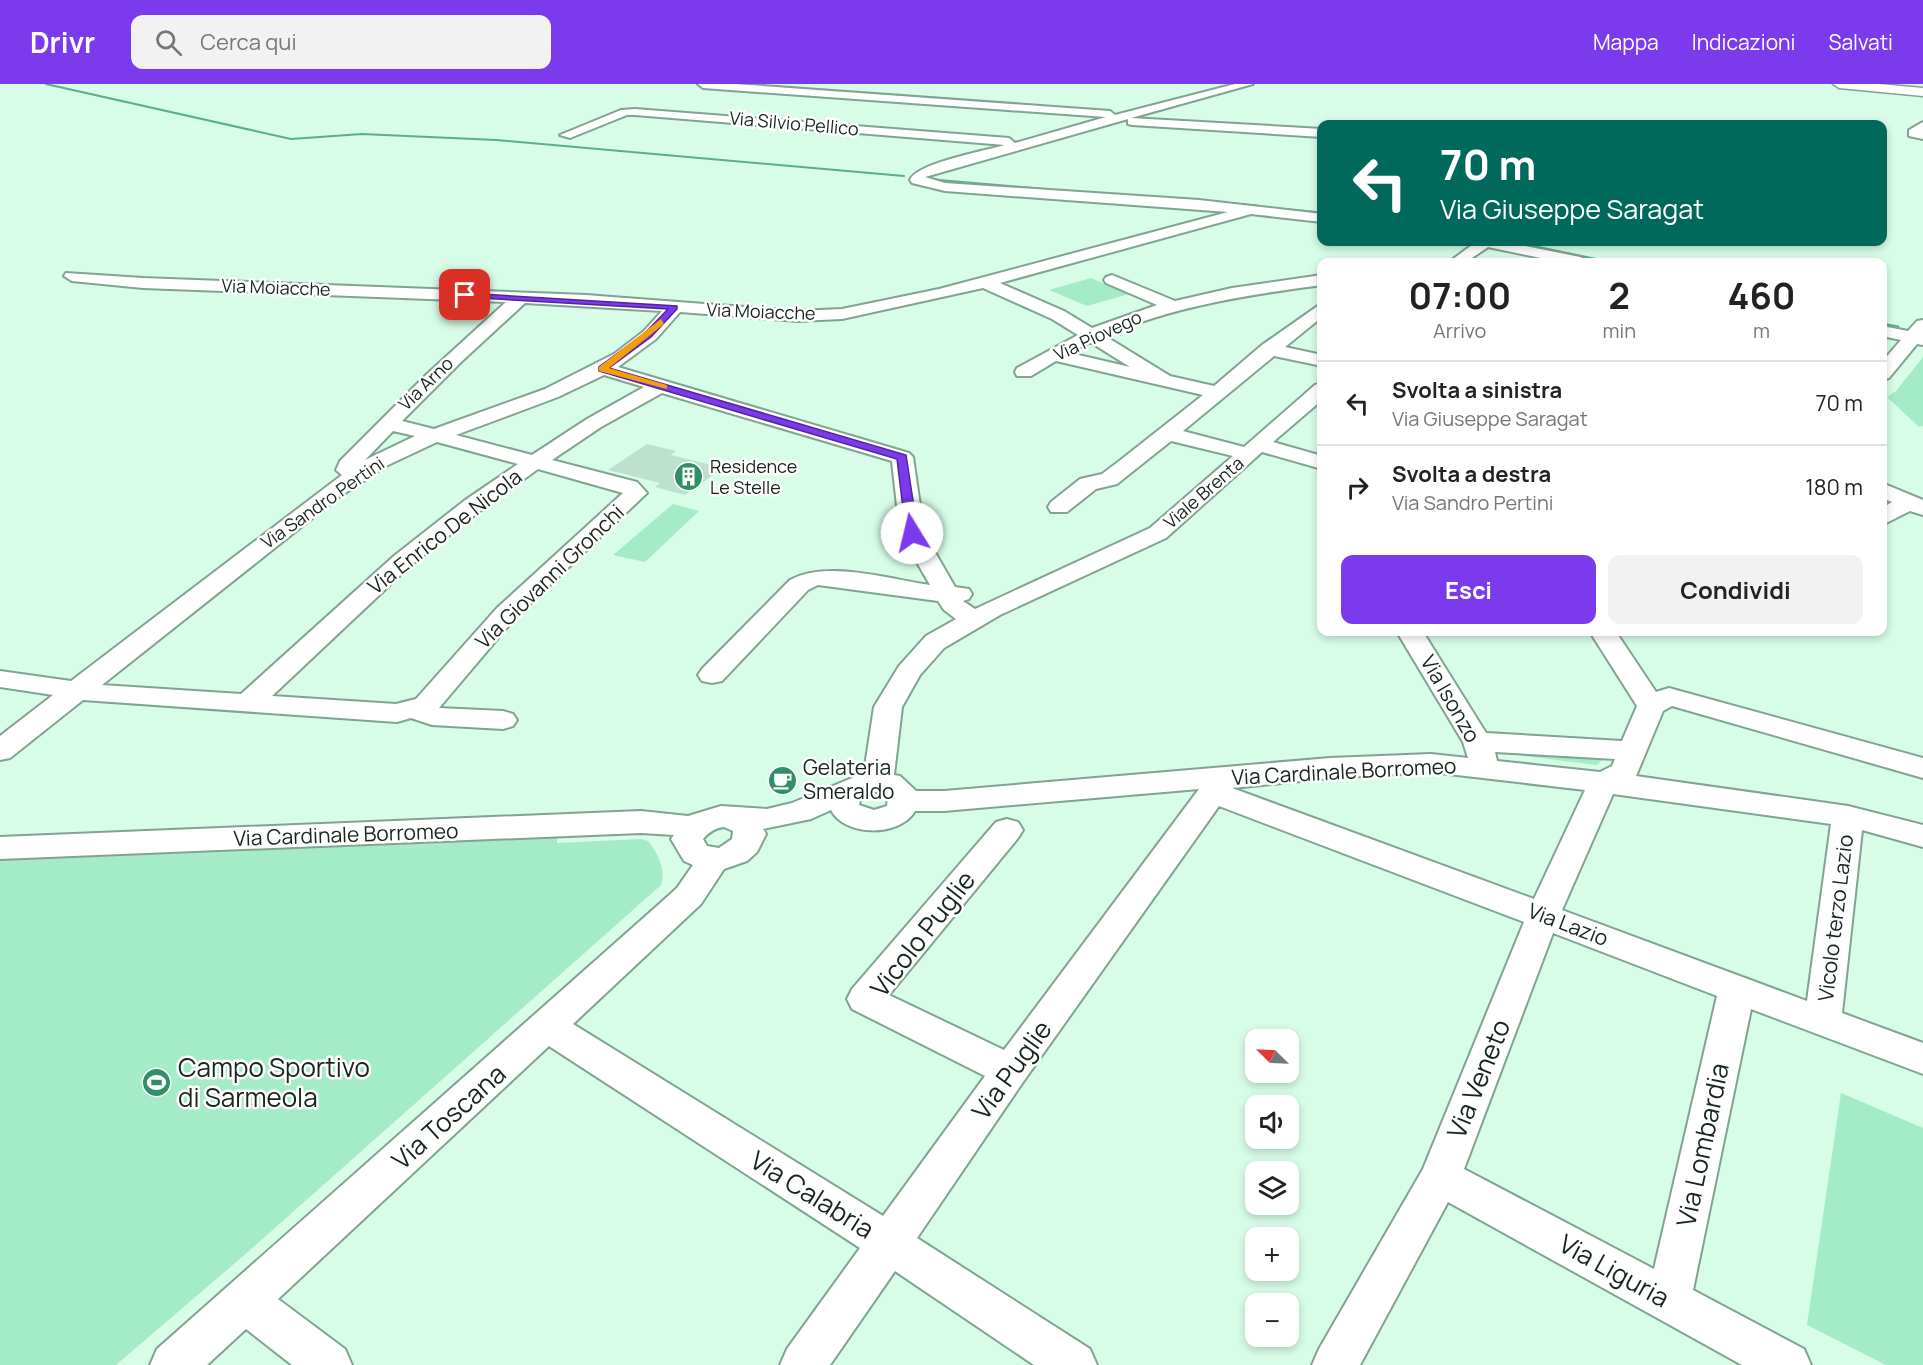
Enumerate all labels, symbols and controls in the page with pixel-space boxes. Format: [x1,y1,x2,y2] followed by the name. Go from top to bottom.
[131,15,551,69] search box
[30,23,95,61] text: Drivr
[152,26,185,59] icon: search
[200,27,297,57] text: Cerca qui
[1593,28,1659,56] text: Mappa
[1692,28,1795,56] text: Indicazioni
[1828,28,1893,56] text: Salvati
[728,105,860,141] street label: Via Silvio Pellico
[1440,135,1536,193] text: 70 m
[1341,144,1419,222] icon: left
[1440,190,1704,227] text: Via Giuseppe Saragat
[439,269,490,320] pin
[1408,271,1511,320] text: 07:00
[1609,271,1630,320] text: 2
[1728,271,1796,320] text: 460
[221,273,331,301] street label: Via Moiacche
[448,278,481,311] icon: arrive
[706,297,816,325] street label: Via Moiacche
[1050,304,1145,366] street label: Via Piovego
[1433,317,1486,344] text: Arrivo
[1603,317,1636,344] text: min
[1753,317,1770,344] text: m
[393,351,458,415] street label: Via Arno
[1392,375,1562,405] text: Svolta a sinistra
[1341,387,1374,420] icon: left
[1815,388,1863,418] text: 70 m
[1392,405,1588,432] text: Via Giuseppe Saragat
[256,451,389,554] street label: Via Sandro Pertini
[1158,451,1248,534] street label: Viale Brenta
[710,454,797,499] place label: Residence Le Stelle
[1392,459,1551,489] text: Svolta a destra
[673,461,705,493] building icon: Residence Le Stelle
[362,462,527,600] street label: Via Enrico De Nicola
[1341,471,1374,504] icon: right
[1805,472,1863,502] text: 180 m
[1392,489,1554,516] text: Via Sandro Pertini
[469,498,630,655] street label: Via Giovanni Gronchi
[880,501,944,565] position arrow
[1341,555,1596,624] button: Esci
[1608,555,1863,624] button: Condividi
[1415,650,1487,747] street label: Via Isonzo
[1231,751,1457,791] street label: Via Cardinale Borromeo
[803,753,895,805] place label: Gelateria Smeraldo
[766,764,798,796] cafe icon: Gelateria Smeraldo
[233,816,459,852] street label: Via Cardinale Borromeo
[1811,833,1859,1003] street label: Vicolo terzo Lazio
[861,863,983,1004] street label: Vicolo Puglie
[1524,896,1613,952] street label: Via Lazio
[963,1012,1059,1126] street label: Via Puglie
[1438,1014,1518,1144] street label: Via Veneto
[1245,1029,1299,1083] north arrow
[1245,1029,1299,1347] map controls
[178,1049,370,1115] place label: Campo Sportivo di Sarmeola
[384,1055,513,1177] street label: Via Toscana
[1667,1060,1737,1230] street label: Via Lombardia
[141,1067,173,1099] sports icon: Campo Sportivo di Sarmeola
[1245,1095,1299,1149] button: sound
[744,1142,881,1246] street label: Via Calabria
[1245,1161,1299,1215] button: layers
[1553,1225,1676,1315] street label: Via Liguria
[1245,1227,1299,1281] button: +
[1245,1293,1299,1347] button: −

